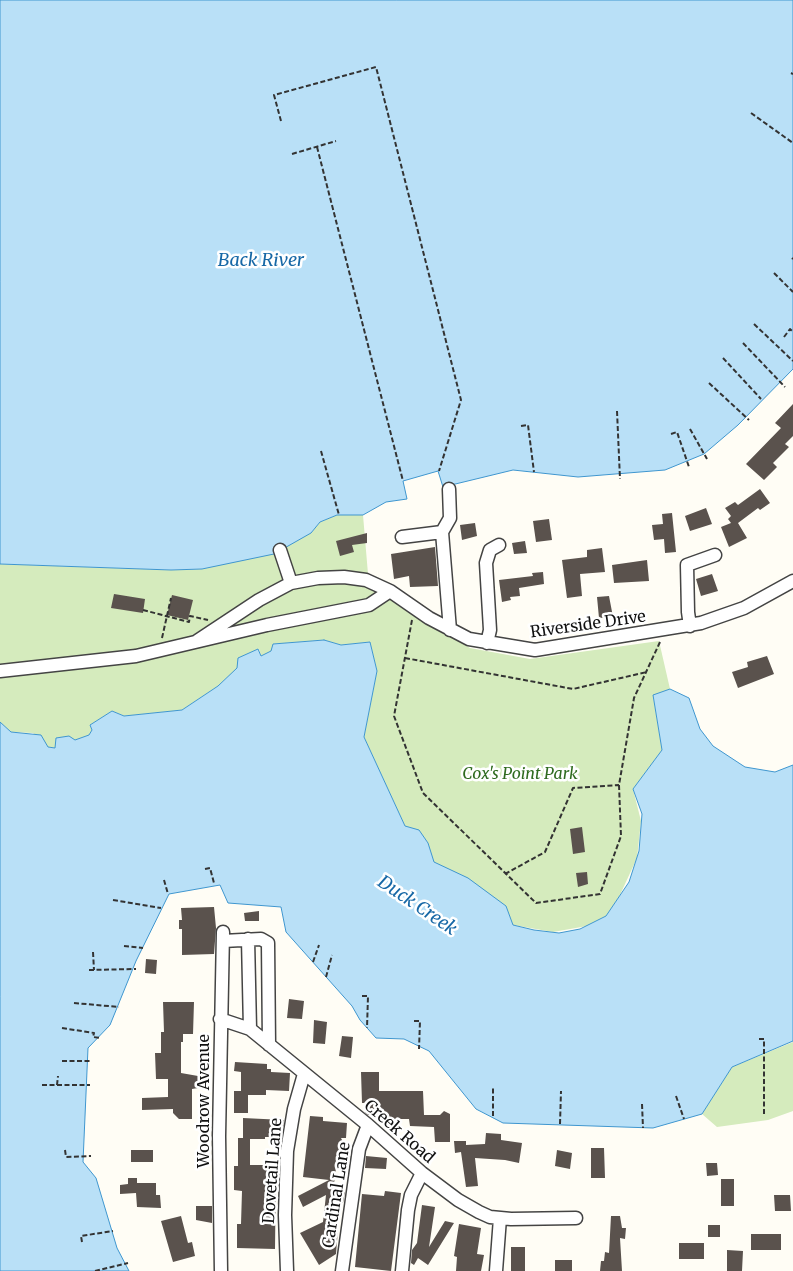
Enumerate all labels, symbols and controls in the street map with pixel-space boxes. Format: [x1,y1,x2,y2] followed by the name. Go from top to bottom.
[218,250,304,272] water label: Back River
[529,607,647,643] street label: Riverside Drive
[462,764,578,784] park label: Cox's Point Park
[373,872,461,940] water label: Duck Creek
[194,1034,214,1168] street label: Woodrow Avenue
[360,1096,438,1168] street label: Creek Road
[260,1118,286,1224] street label: Dovetail Lane
[319,1141,355,1249] street label: Cardinal Lane

